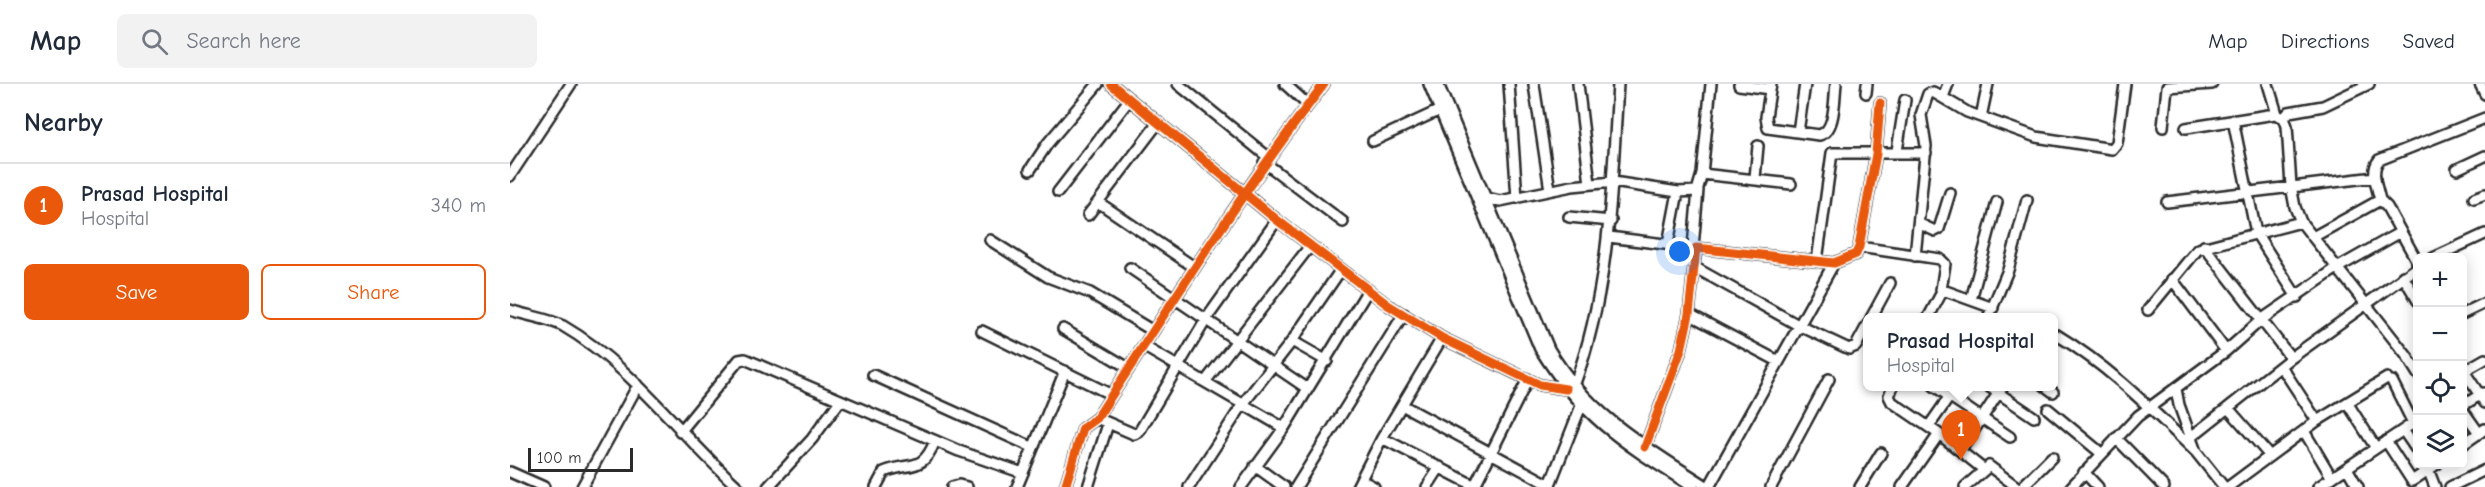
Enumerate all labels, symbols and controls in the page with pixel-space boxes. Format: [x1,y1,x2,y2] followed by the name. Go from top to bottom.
[117,14,537,68] search box
[30,25,81,57] text: Map
[138,25,171,58] icon: search
[186,28,301,54] text: Search here
[2208,29,2248,53] text: Map
[2281,29,2370,53] text: Directions
[2403,29,2455,53] text: Saved
[24,108,103,138] text: Nearby
[81,181,229,207] text: Prasad Hospital
[40,194,47,217] text: 1
[431,194,486,217] text: 340 m
[81,207,149,230] text: Hospital
[1665,237,1694,266] your location
[2413,253,2467,469] map controls
[2413,253,2467,307] button: +
[24,264,249,320] button: Save
[261,264,486,320] button: Share
[2413,307,2467,361] button: −
[1863,313,2058,391] popup
[1887,328,2034,354] text: Prasad Hospital
[1887,354,1955,377] text: Hospital
[2413,361,2467,415] button: locate
[1942,410,1980,460] pin: 1
[2413,415,2467,469] button: layers
[528,445,633,472] scale bar
[537,449,581,467] text: 100 m

